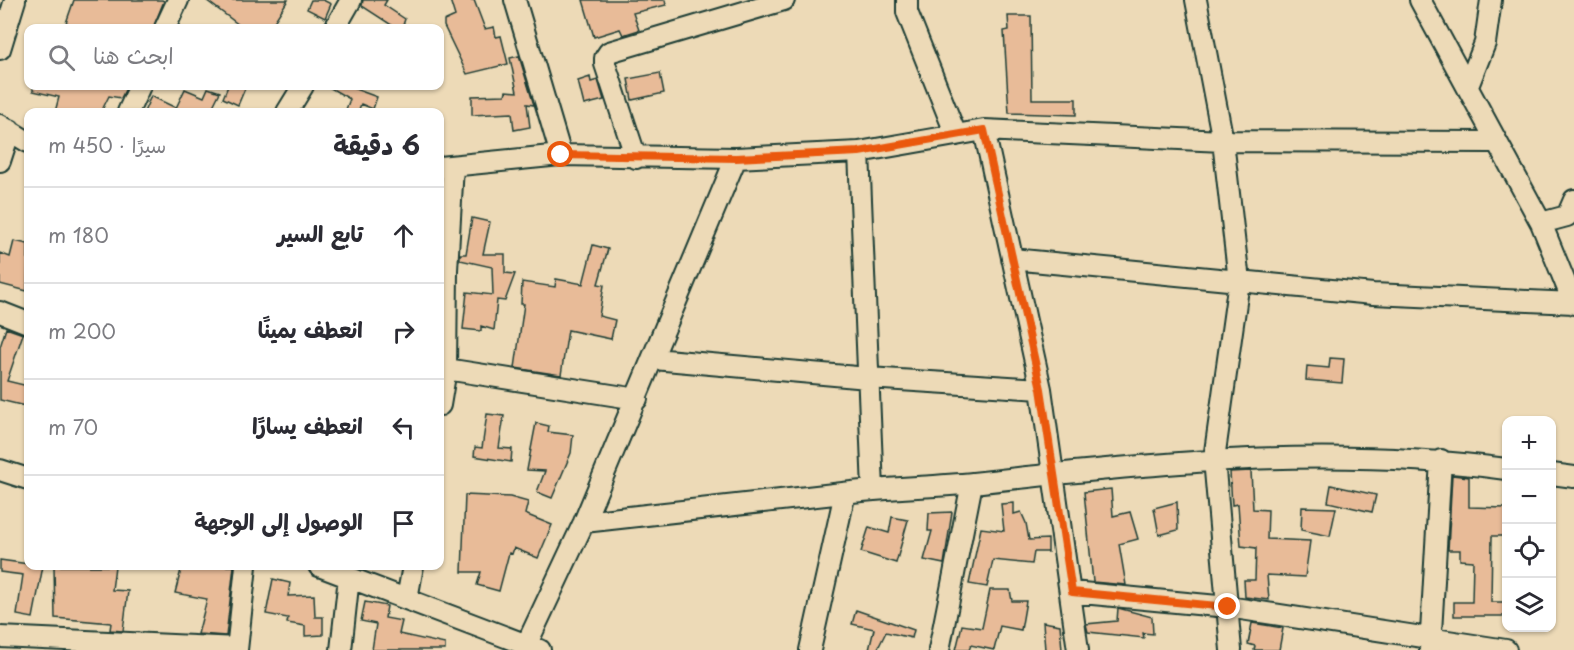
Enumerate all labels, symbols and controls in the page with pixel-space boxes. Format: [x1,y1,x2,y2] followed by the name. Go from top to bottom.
[24,24,444,90] search box
[93,38,174,71] text: ابحث هنا
[45,41,78,74] icon: search
[333,125,420,164] text: 6 دقيقة
[48,130,166,160] text: سيرًا · 450 m
[547,141,573,167] route start
[278,216,363,249] text: تابع السير
[387,219,420,252] icon: ahead
[48,220,109,250] text: 180 m
[258,312,363,345] text: انعطف يمينًا
[387,315,420,348] icon: right
[48,316,116,346] text: 200 m
[252,408,363,441] text: انعطف يسارًا
[387,411,420,444] icon: left
[48,412,98,442] text: 70 m
[1502,416,1556,632] map controls
[1502,416,1556,470] button: +
[1502,470,1556,524] button: −
[194,504,363,537] text: الوصول إلى الوجهة
[387,507,420,540] icon: arrive
[1502,524,1556,578] button: locate
[1502,578,1556,632] button: layers
[1214,593,1240,619] route end

